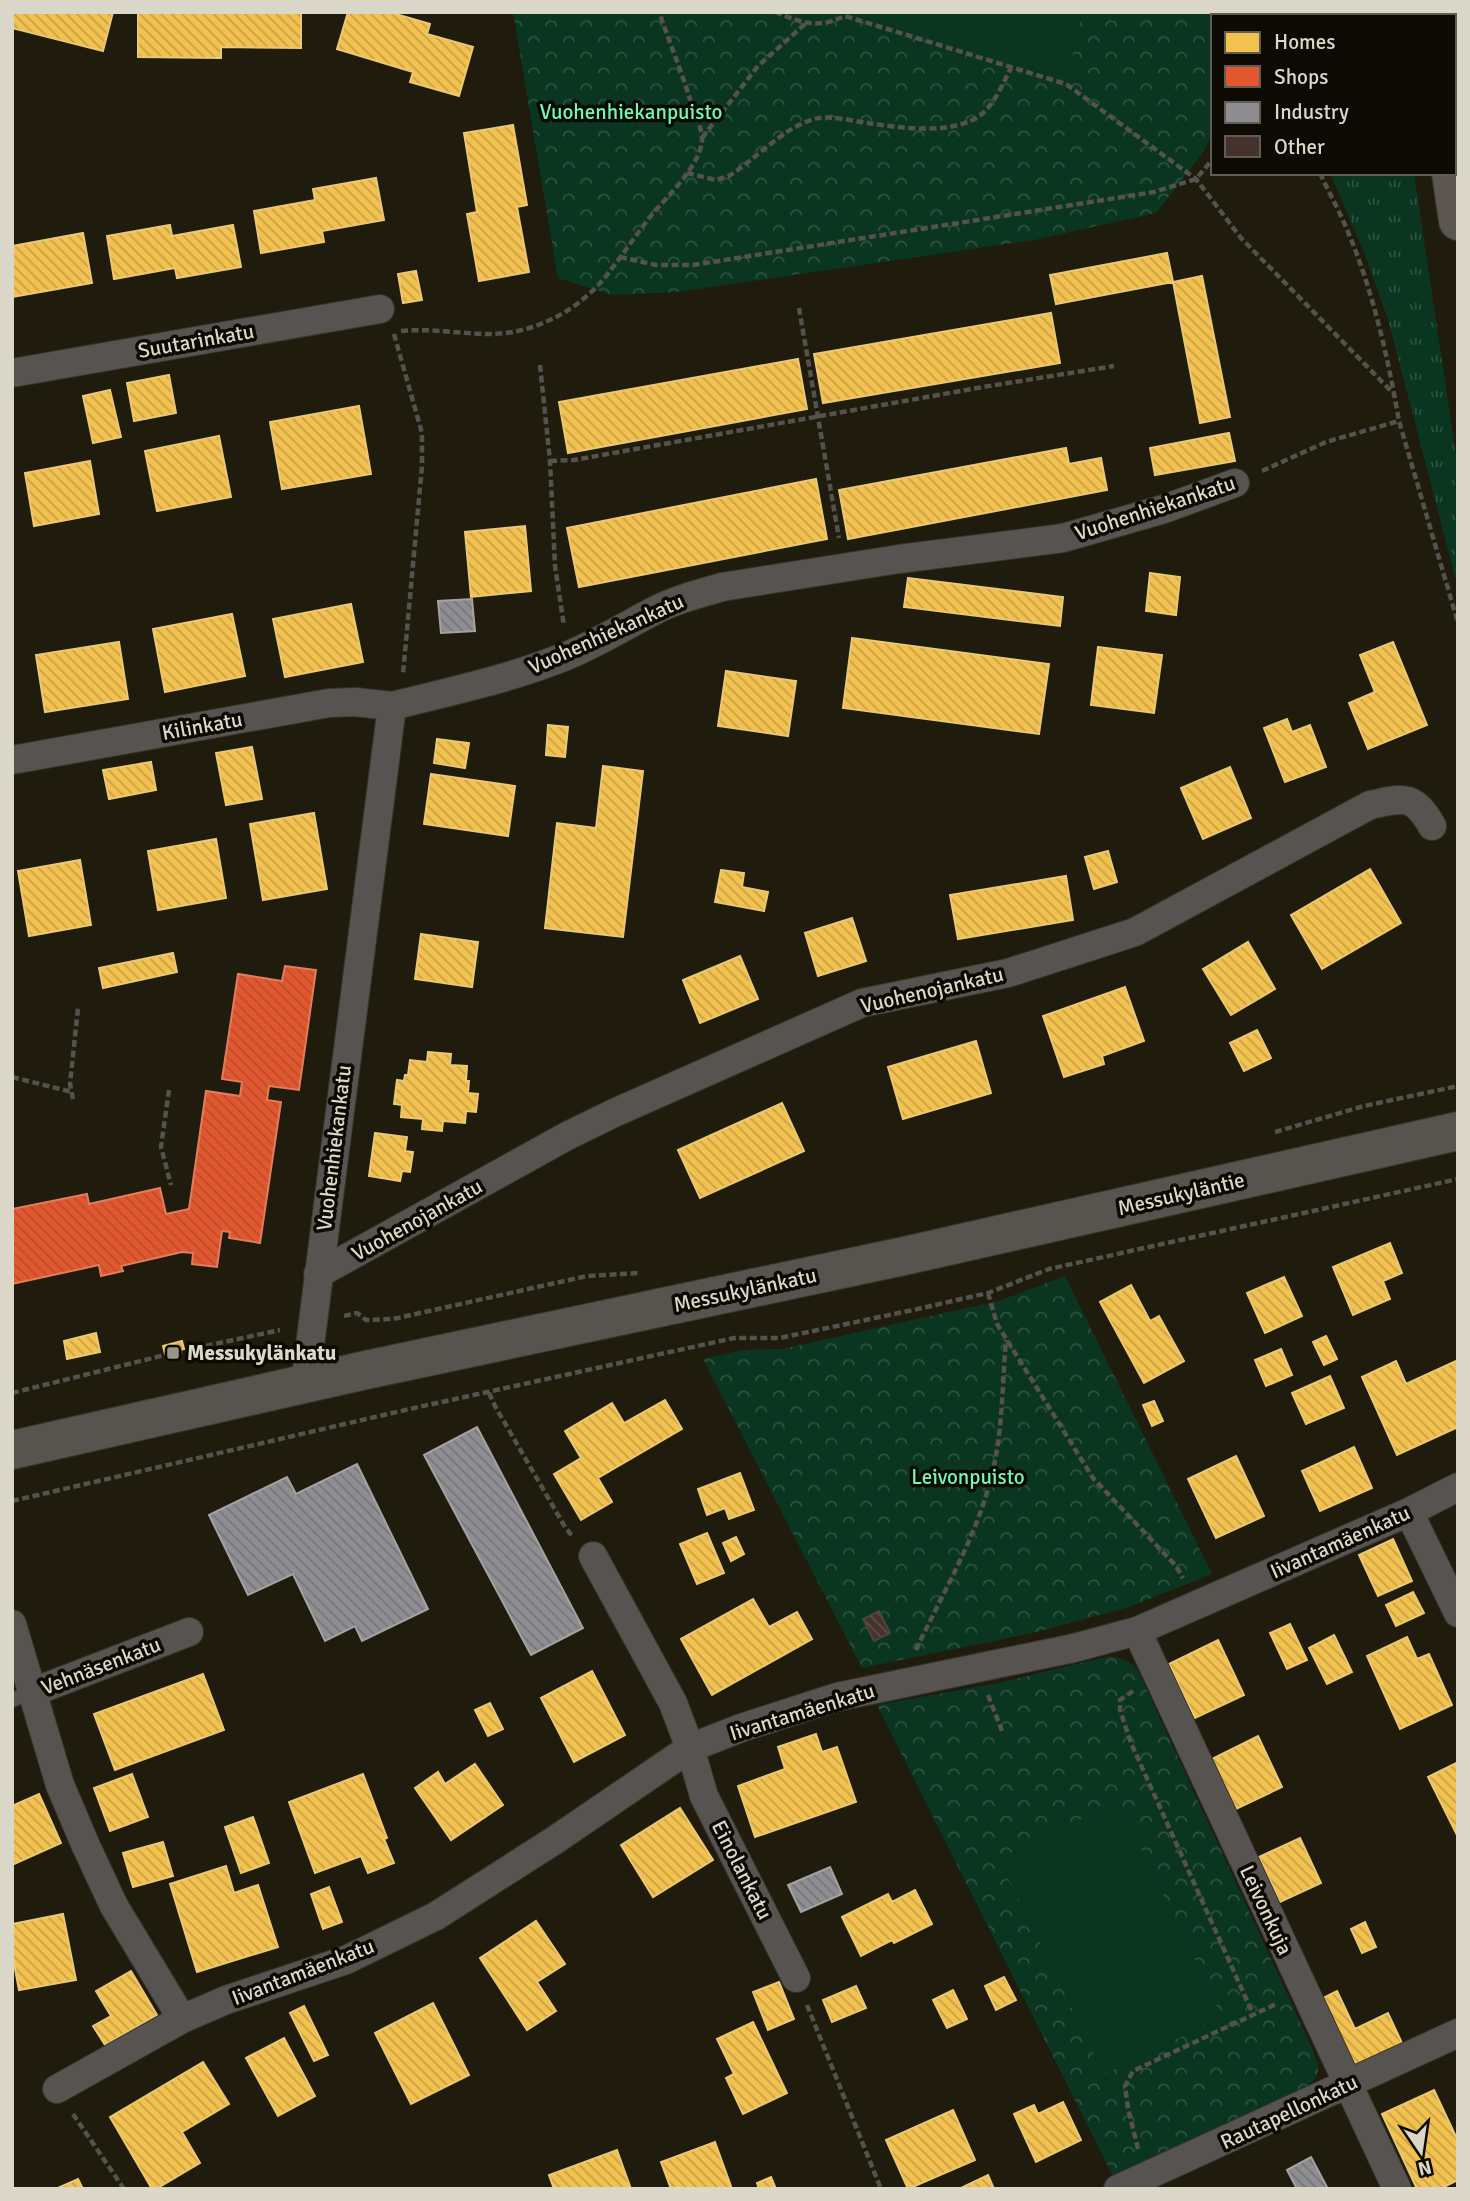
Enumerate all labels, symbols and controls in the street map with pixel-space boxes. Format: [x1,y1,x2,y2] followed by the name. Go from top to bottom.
[1211,14,1456,175] legend
[1274,29,1336,55] text: Homes
[1274,64,1328,90] text: Shops
[540,99,722,125] park label: Vuohenhiekanpuisto
[1274,99,1349,125] text: Industry
[1274,134,1325,160] text: Other
[136,318,256,364] street label: Suutarinkatu
[1071,470,1239,546] street label: Vuohenhiekankatu
[524,588,688,680] street label: Vuohenhiekankatu
[160,706,244,746] street label: Kilinkatu
[858,961,1006,1019] street label: Vuohenojankatu
[311,1063,357,1233] street label: Vuohenhiekankatu
[1115,1167,1247,1221] street label: Messukyläntie
[347,1173,487,1267] street label: Vuohenojankatu
[671,1262,819,1318] street label: Messukylänkatu
[187,1340,336,1366] place label: Messukylänkatu
[165,1345,181,1361] marker: Messukylänkatu
[911,1464,1025,1490] park label: Leivonpuisto
[1266,1500,1414,1584] street label: Iivantamäenkatu
[38,1631,164,1701] street label: Vehnäsenkatu
[726,1678,878,1746] street label: Iivantamäenkatu
[706,1816,778,1924] street label: Einolankatu
[1234,1861,1298,1959] street label: Leivonkuja
[228,1933,378,2011] street label: Iivantamäenkatu
[1216,2069,1362,2155] street label: Rautapellonkatu
[1386,2117,1456,2187] north arrow
[1415,2154,1434,2181] text: N

